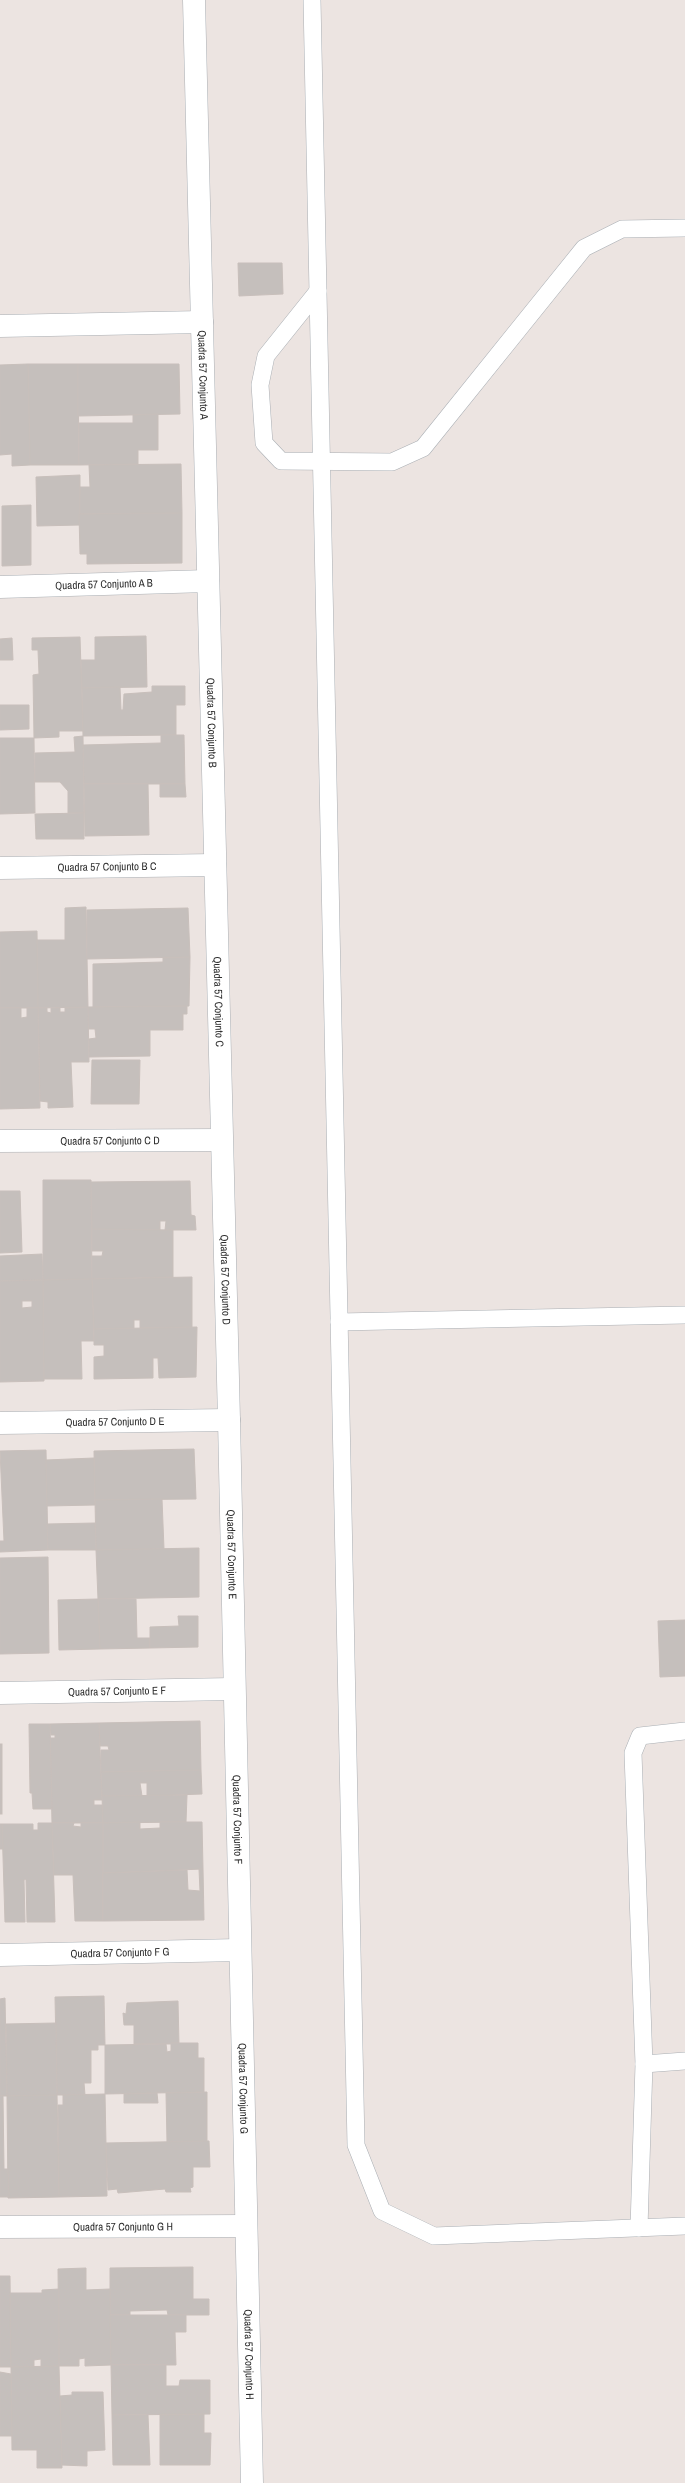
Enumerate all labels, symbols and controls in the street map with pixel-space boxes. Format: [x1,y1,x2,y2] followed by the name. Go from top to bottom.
[195,330,211,421] street label: Quadra 57 Conjunto A
[55,576,153,592] street label: Quadra 57 Conjunto A B
[204,678,220,768] street label: Quadra 57 Conjunto B
[57,859,157,874] street label: Quadra 57 Conjunto B C
[211,956,227,1048] street label: Quadra 57 Conjunto C
[60,1133,160,1148] street label: Quadra 57 Conjunto C D
[217,1234,234,1325] street label: Quadra 57 Conjunto D
[65,1414,165,1429] street label: Quadra 57 Conjunto D E
[224,1509,240,1600] street label: Quadra 57 Conjunto E
[68,1683,167,1699] street label: Quadra 57 Conjunto E F
[230,1775,246,1865] street label: Quadra 57 Conjunto F
[70,1944,170,1961] street label: Quadra 57 Conjunto F G
[235,2043,251,2134] street label: Quadra 57 Conjunto G
[73,2219,173,2234] street label: Quadra 57 Conjunto G H
[241,2309,257,2400] street label: Quadra 57 Conjunto H

